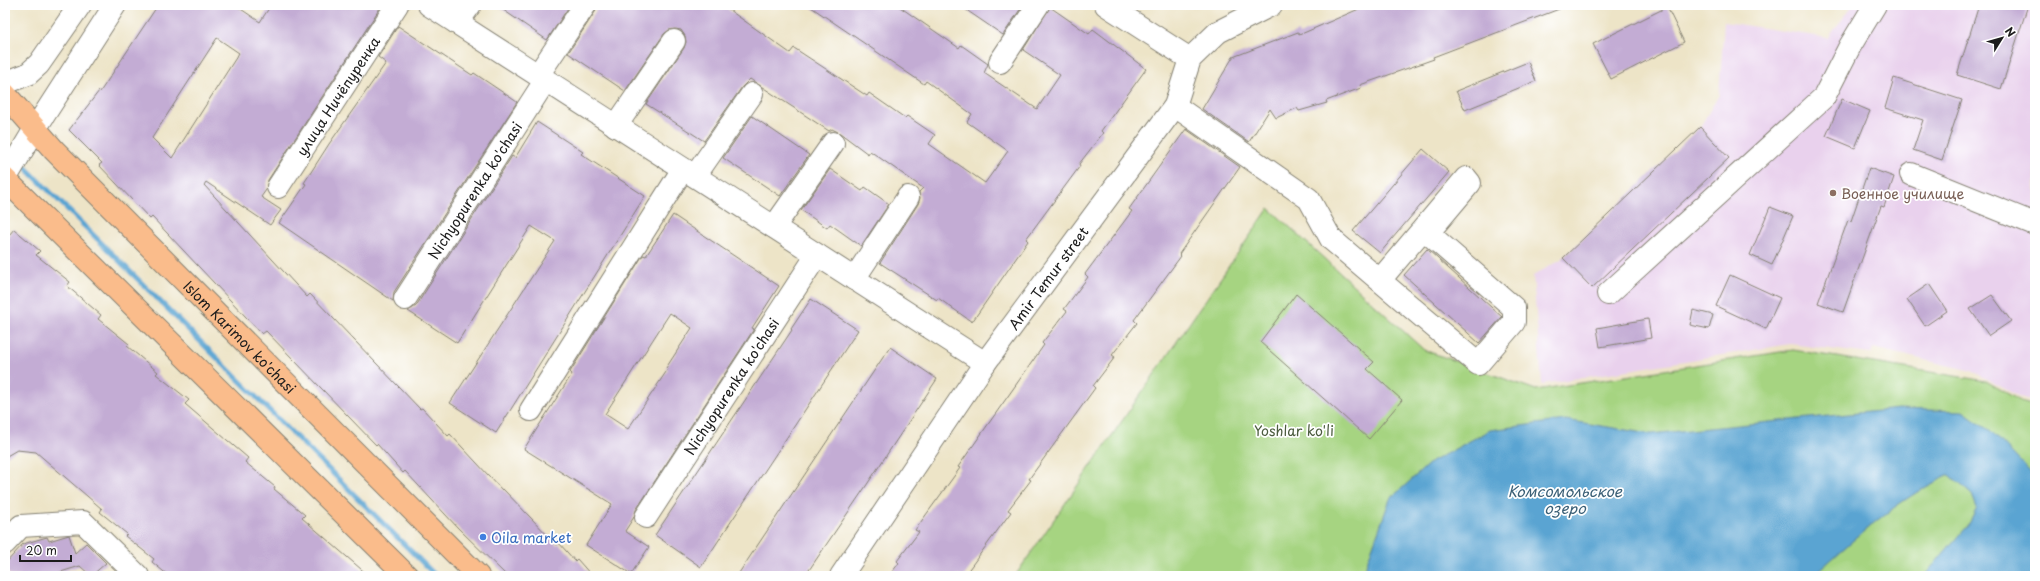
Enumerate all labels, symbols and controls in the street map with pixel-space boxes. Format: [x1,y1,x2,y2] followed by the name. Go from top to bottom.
[1982,18,2022,58] north arrow
[2001,23,2020,41] text: N
[291,32,385,160] street label: улица Ничёпуренка
[423,117,527,264] street label: Nichyopurenka ko'chasi
[1841,183,1964,204] place label: Военное училище
[1828,188,1838,198] marker: Военное училище
[1003,222,1093,334] street label: Amir Temur street
[179,276,301,398] street label: Islom Karimov ko'chasi
[679,314,784,459] street label: Nichyopurenka ko'chasi
[1254,420,1334,441] park label: Yoshlar ko'li
[1508,479,1623,519] water label: Комсомольское озеро
[491,527,572,548] place label: Oila market
[478,532,488,542] marker: Oila market
[20,537,71,563] scale bar
[26,541,57,559] text: 20 m

